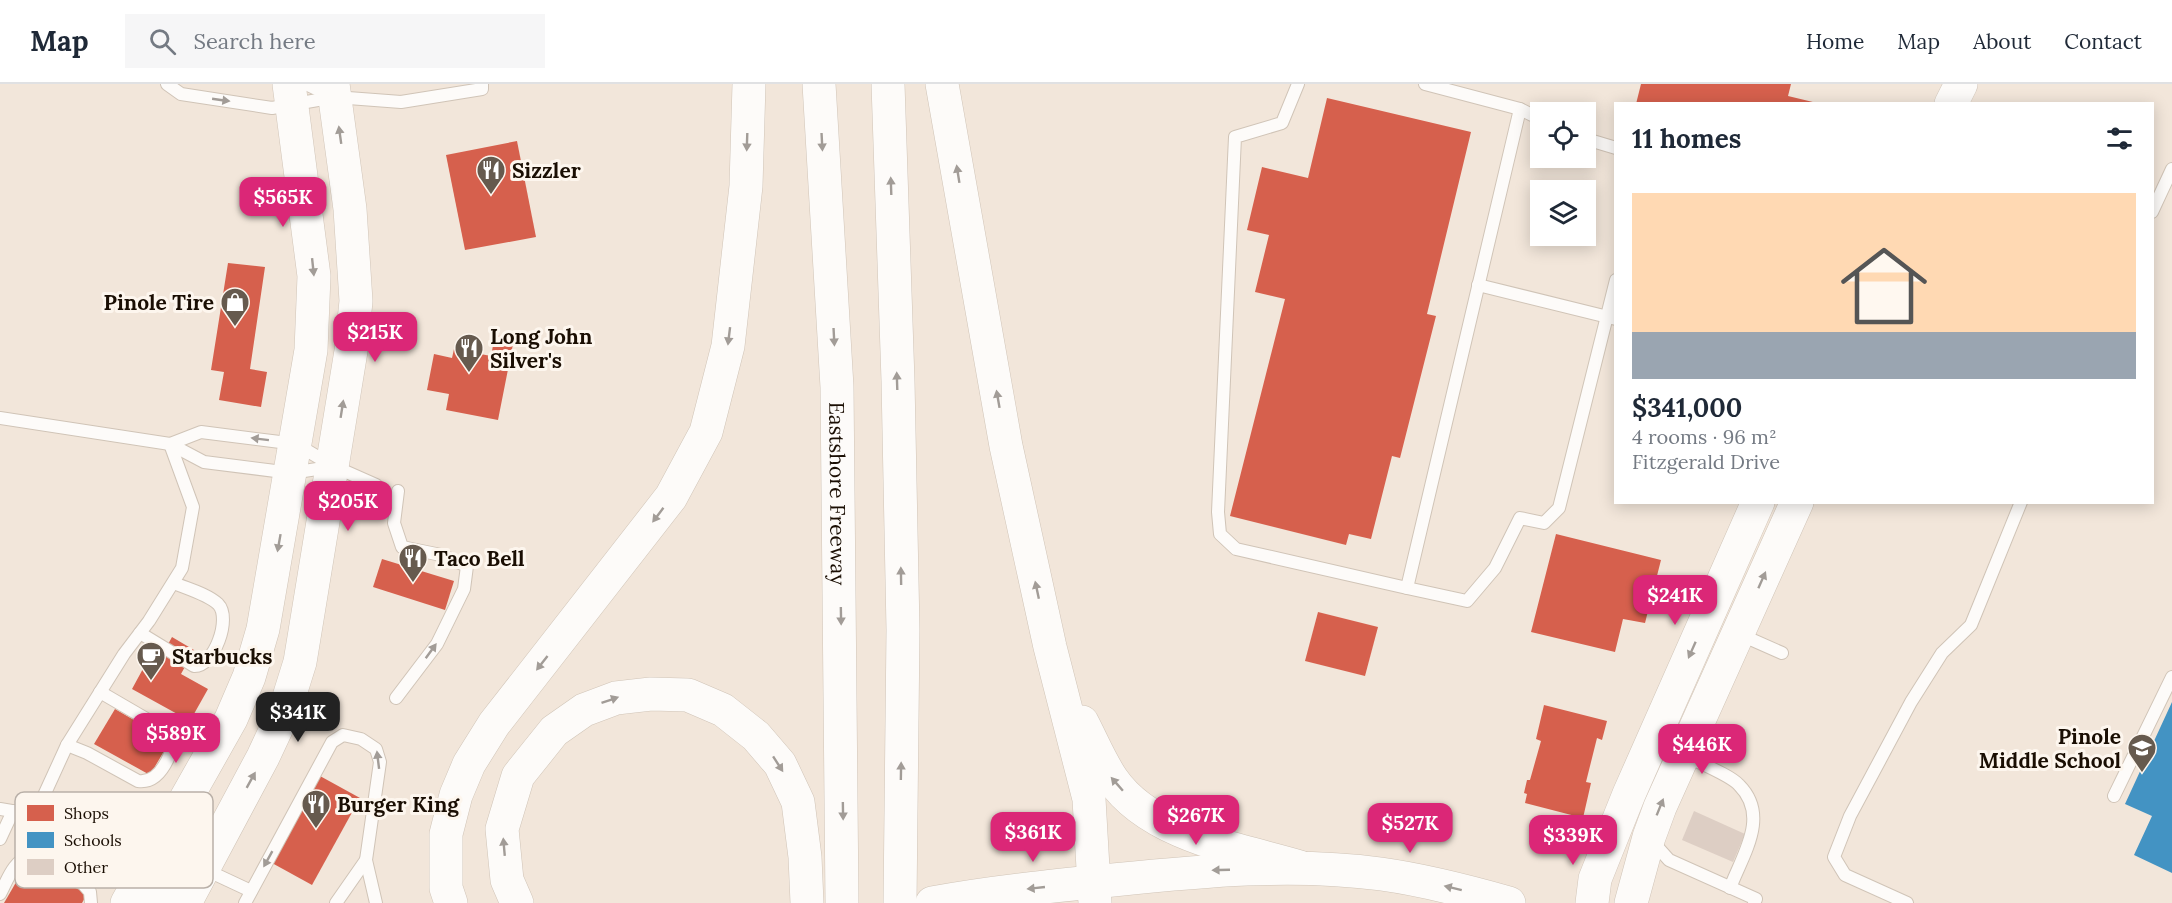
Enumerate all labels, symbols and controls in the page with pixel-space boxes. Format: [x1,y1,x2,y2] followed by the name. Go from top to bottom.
[125,14,545,68] search box
[30,23,89,59] text: Map
[146,25,179,58] icon: search
[194,27,316,55] text: Search here
[1806,28,1864,55] text: Home
[1897,28,1940,55] text: Map
[1973,28,2031,55] text: About
[2064,28,2142,55] text: Contact
[212,96,231,105] one-way arrow
[1530,102,1596,246] map controls
[1530,102,1596,168] button: locate
[1632,122,1741,155] text: 11 homes
[2103,122,2136,155] icon: filters
[335,125,344,144] one-way arrow
[743,133,752,152] one-way arrow
[818,133,827,152] one-way arrow
[475,154,507,196] restaurant icon: Sizzler
[512,157,581,184] place label: Sizzler
[953,164,962,183] one-way arrow
[241,177,325,228] pin: $565K
[886,177,896,196] one-way arrow
[1530,180,1596,246] button: layers
[253,184,313,209] text: $565K
[1830,232,1938,340] icon: home
[308,257,317,276] one-way arrow
[219,286,251,328] shop icon: Pinole Tire
[103,289,214,316] place label: Pinole Tire
[333,312,417,363] pin: $215K
[347,319,403,344] text: $215K
[490,323,592,374] place label: Long John Silver's
[725,327,734,346] one-way arrow
[830,328,839,347] one-way arrow
[453,332,485,374] restaurant icon: Long John Silver's
[893,372,902,391] one-way arrow
[993,389,1002,408] one-way arrow
[1632,391,1742,424] text: $341,000
[338,399,347,418] one-way arrow
[824,402,852,585] street label: Eastshore Freeway
[1632,424,1777,449] text: 4 rooms · 96 m²
[251,434,270,444] one-way arrow
[1632,449,1780,474] text: Fitzgerald Drive
[306,481,390,532] pin: $205K
[318,488,378,513] text: $205K
[652,508,664,523] one-way arrow
[274,533,283,552] one-way arrow
[397,542,429,584] restaurant icon: Taco Bell
[434,545,525,572] place label: Taco Bell
[897,567,906,586] one-way arrow
[1757,571,1767,589] one-way arrow
[1633,575,1717,626] pin: $241K
[1032,580,1041,599] one-way arrow
[1647,582,1703,607] text: $241K
[836,606,846,625] one-way arrow
[135,640,167,682] cafe icon: Starbucks
[1687,641,1697,659] one-way arrow
[172,643,273,670] place label: Starbucks
[425,643,437,659] one-way arrow
[536,654,548,670] one-way arrow
[256,692,340,743] pin: $341K
[601,695,619,705] one-way arrow
[270,699,326,724] text: $341K
[134,713,218,764] pin: $589K
[146,720,206,745] text: $589K
[1979,723,2121,774] place label: Pinole Middle School
[1660,724,1744,775] pin: $446K
[1672,731,1732,756] text: $446K
[2126,732,2158,774] school or university icon: Pinole Middle School
[373,751,382,770] one-way arrow
[772,755,784,771] one-way arrow
[896,762,906,781] one-way arrow
[246,771,256,788] one-way arrow
[1111,776,1124,792] one-way arrow
[300,788,332,830] restaurant icon: Burger King
[337,791,460,818] place label: Burger King
[15,792,213,888] legend
[1154,795,1238,846] pin: $267K
[1656,798,1665,816] one-way arrow
[838,801,847,820] one-way arrow
[1167,802,1225,827] text: $267K
[64,803,109,823] text: Shops
[1368,803,1452,854] pin: $527K
[1382,810,1438,835] text: $527K
[991,812,1075,863] pin: $361K
[1531,815,1615,866] pin: $339K
[1005,819,1061,844] text: $361K
[1543,822,1603,847] text: $339K
[64,830,122,850] text: Schools
[499,837,509,856] one-way arrow
[263,851,273,868] one-way arrow
[64,857,108,877] text: Other
[1211,865,1230,874] one-way arrow
[1444,882,1462,892] one-way arrow
[1027,883,1046,893] one-way arrow

